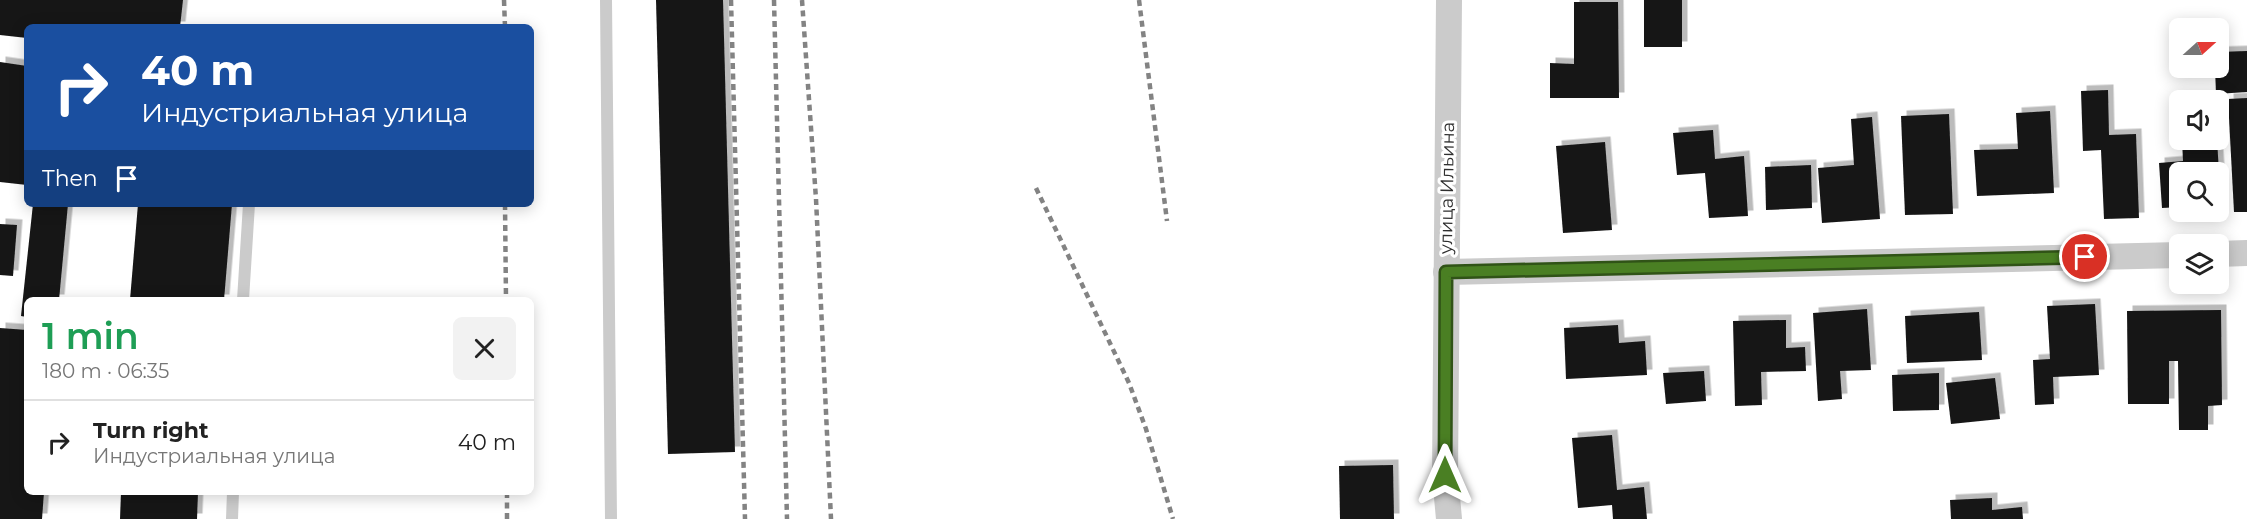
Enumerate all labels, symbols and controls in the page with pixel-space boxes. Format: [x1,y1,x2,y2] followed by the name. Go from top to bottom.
[2169,18,2229,78] north arrow
[2169,18,2229,294] map controls
[141,44,254,96] text: 40 m
[42,48,120,126] icon: right
[2169,90,2229,150] button: sound
[141,96,468,129] text: Индустриальная улица
[1435,122,1459,255] street label: улица Ильина
[110,162,143,195] icon: arrive
[2169,162,2229,222] button: search
[42,165,98,192] text: Then
[2059,231,2110,282] pin
[2169,234,2229,294] button: layers
[2068,240,2101,273] icon: arrive
[42,314,139,358] text: 1 min
[453,317,516,380] button: close
[42,359,169,383] text: 180 m · 06:35
[93,417,208,444] text: Turn right
[42,426,75,459] icon: right
[458,429,516,456] text: 40 m
[1413,443,1477,507] position arrow
[93,444,335,468] text: Индустриальная улица

